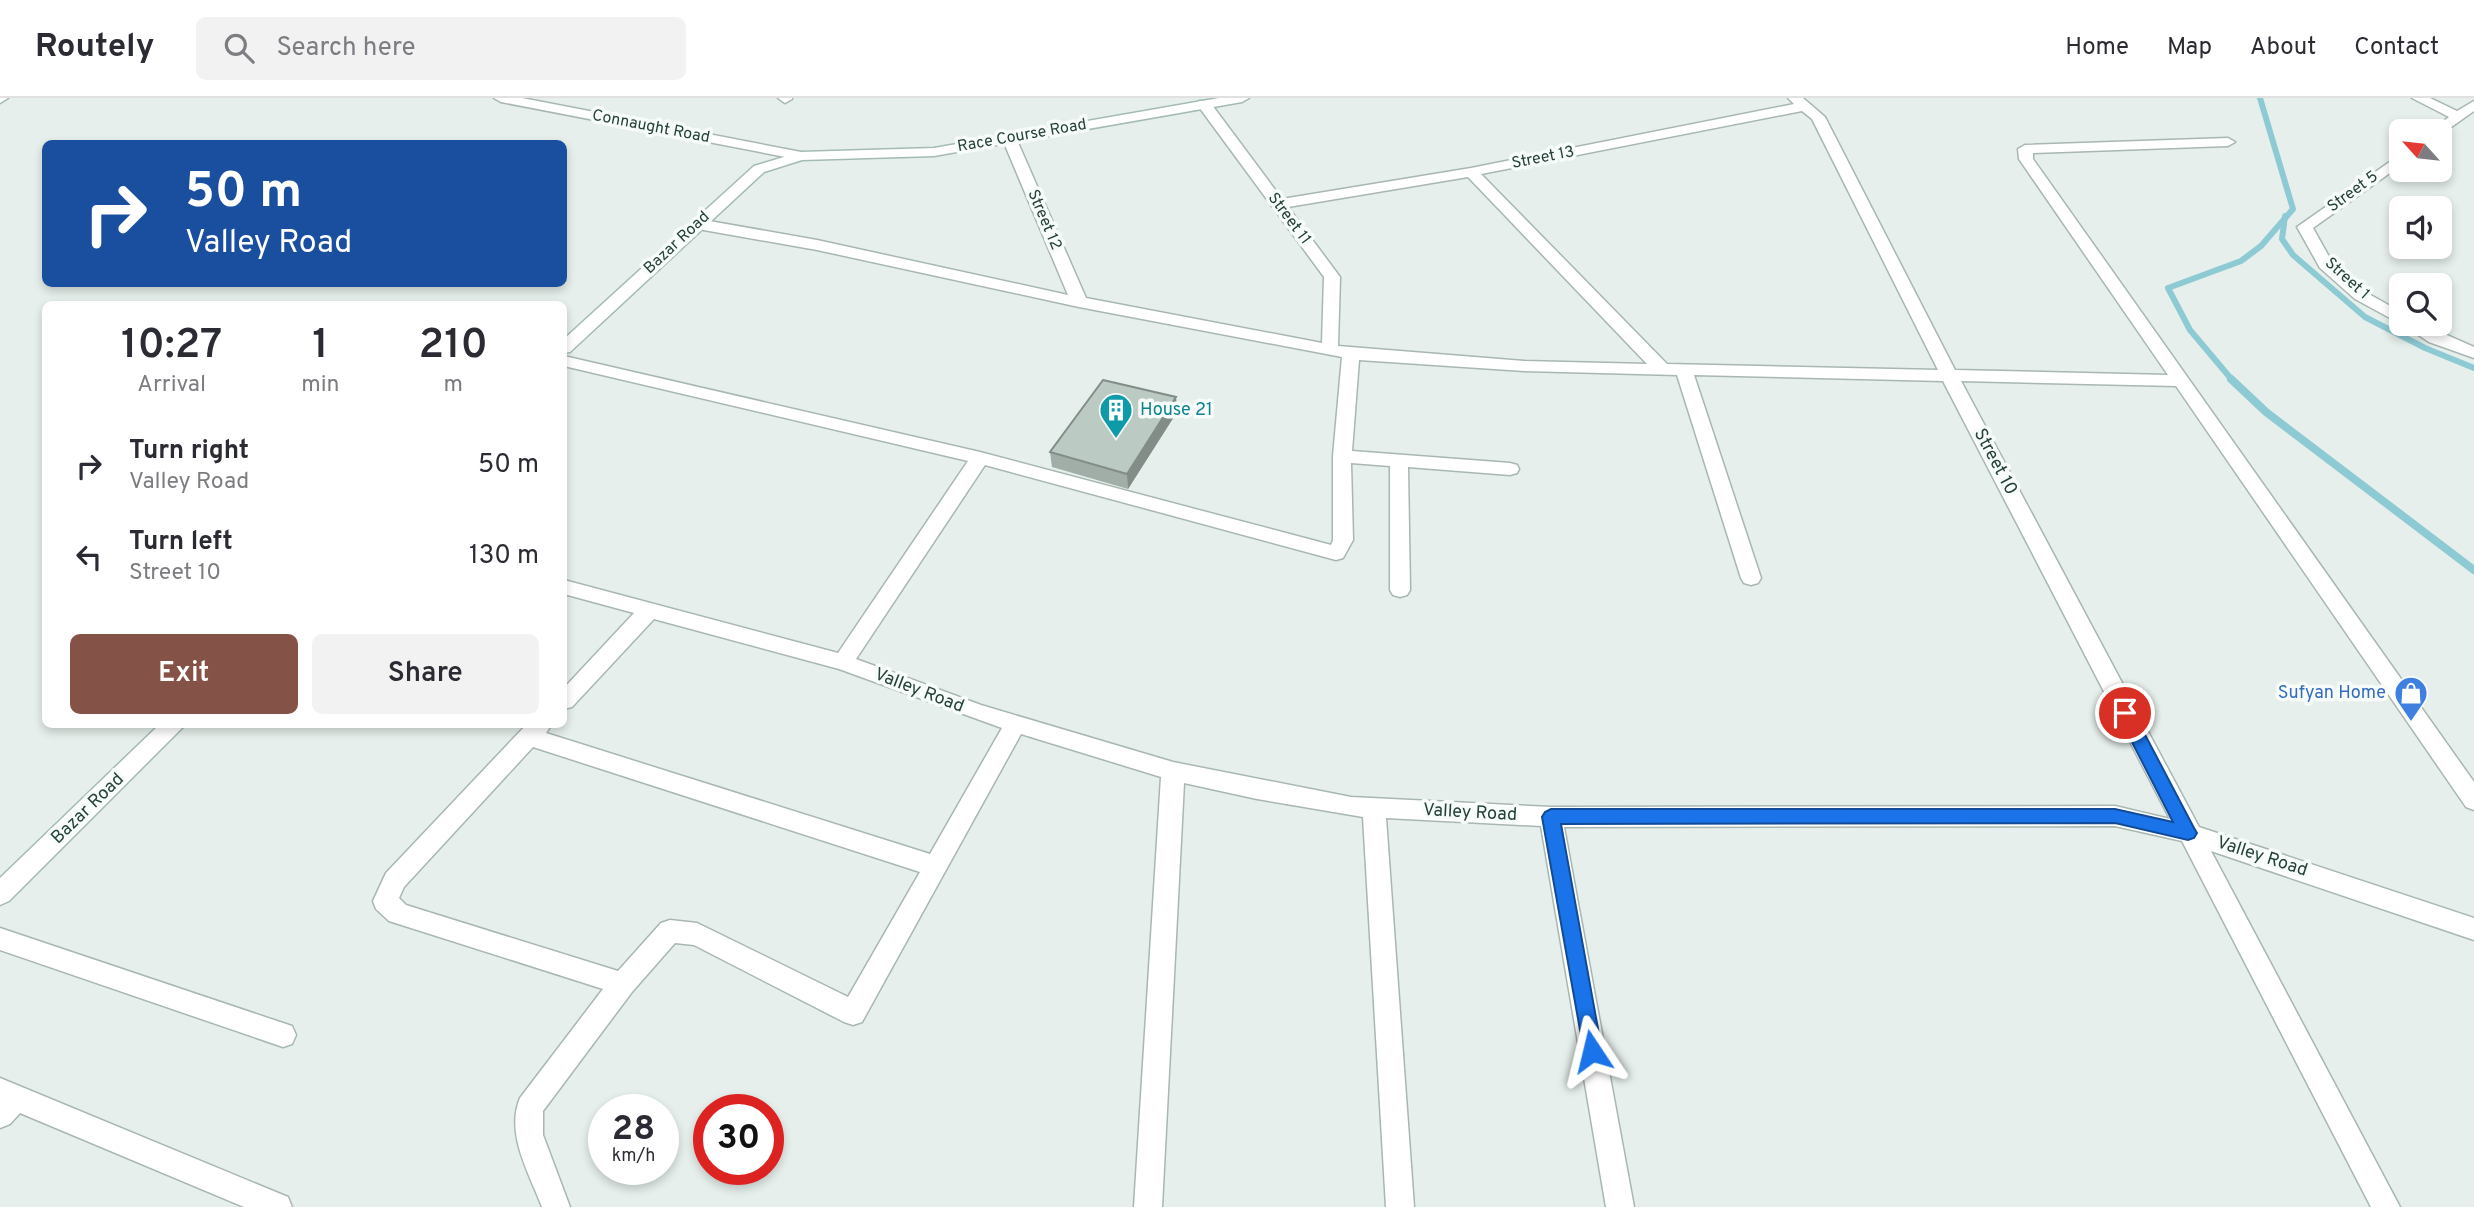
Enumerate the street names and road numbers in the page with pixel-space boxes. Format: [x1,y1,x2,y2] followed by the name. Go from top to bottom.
[590,106,712,148] street label: Connaught Road
[956,115,1088,157] street label: Race Course Road
[1510,142,1576,174] street label: Street 13
[2324,167,2382,217] street label: Street 5
[1022,187,1066,253] street label: Street 12
[1263,189,1315,249] street label: Street 11
[640,207,714,279] street label: Bazar Road
[2320,254,2374,304] street label: Street 1
[1968,425,2022,499] street label: Street 10
[871,663,967,719] street label: Valley Road
[47,768,129,850] street label: Bazar Road
[1422,799,1518,827] street label: Valley Road
[2214,832,2310,882] street label: Valley Road

